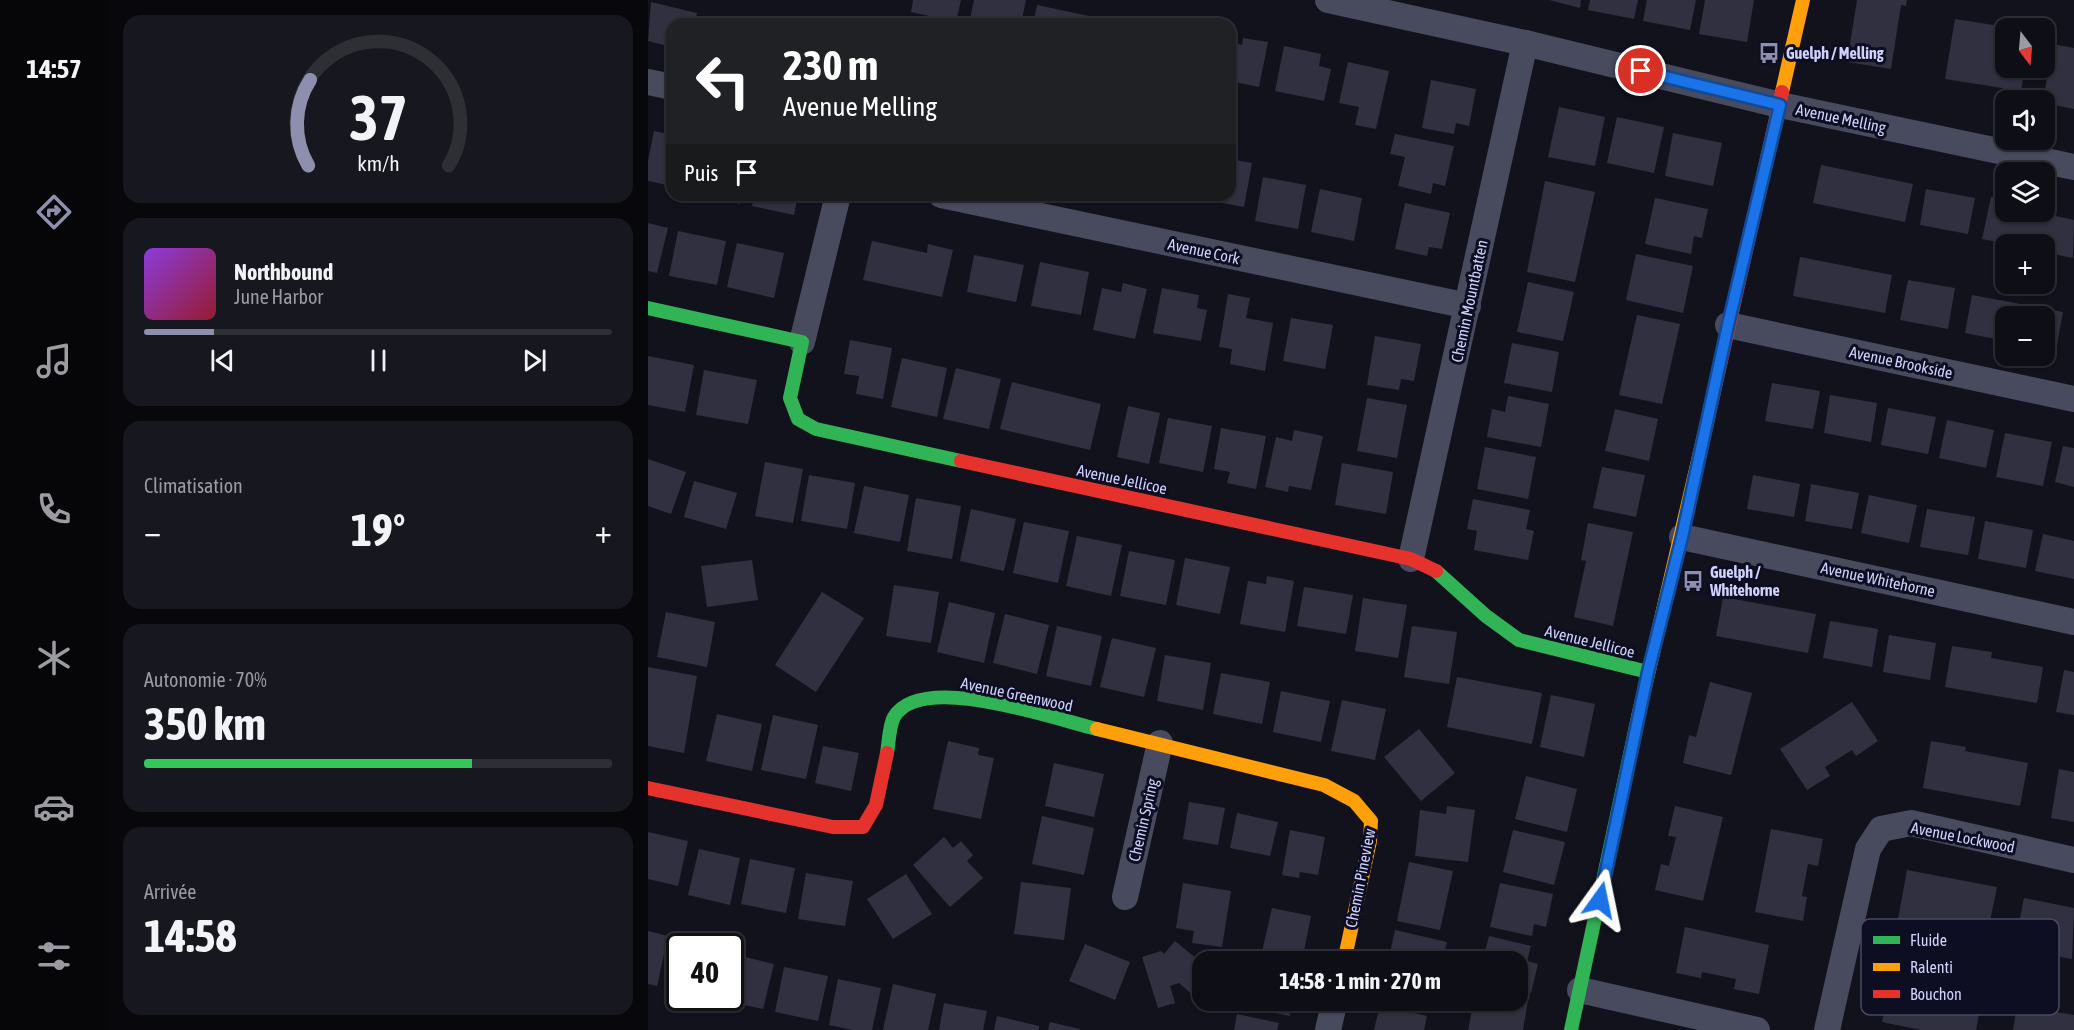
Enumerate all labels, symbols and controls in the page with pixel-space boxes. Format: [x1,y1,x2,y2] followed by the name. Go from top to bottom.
[1995,18,2055,78] north arrow
[1995,18,2055,366] map controls
[783,41,878,89] text: 230 m
[1757,41,1781,65] bus stop icon: Guelph / Melling
[684,42,762,120] icon: left
[1786,44,1884,62] place label: Guelph / Melling
[1615,45,1666,96] pin
[26,53,82,84] text: 14:57
[1624,54,1657,87] icon: arrive
[349,82,407,153] text: 37
[1995,90,2055,150] button: sound
[783,91,937,122] text: Avenue Melling
[1794,100,1888,137] street label: Avenue Melling
[357,151,399,176] text: km/h
[730,156,763,189] icon: arrive
[684,160,718,186] text: Puis
[1995,162,2055,222] button: layers
[33,191,75,233] icon: directions
[1995,234,2055,294] button: +
[1166,235,1242,267] street label: Avenue Cork
[1447,238,1491,364] street label: Chemin Mountbatten
[234,259,333,285] text: Northbound
[234,285,323,308] text: June Harbor
[1995,306,2055,366] button: −
[33,340,75,382] icon: music
[1848,342,1954,382] street label: Avenue Brookside
[206,344,239,377] icon: previous
[362,344,395,377] icon: pause
[518,344,551,377] icon: next
[1075,461,1169,497] street label: Avenue Jellicoe
[144,474,243,497] text: Climatisation
[33,488,75,530] icon: phone
[351,504,405,556] text: 19°
[144,512,161,550] text: −
[595,512,612,550] text: +
[1819,558,1937,600] street label: Avenue Whitehorne
[1709,563,1780,599] place label: Guelph / Whitehorne
[1681,569,1705,593] bus stop icon: Guelph / Whitehorne
[1543,621,1637,661] street label: Avenue Jellicoe
[33,637,75,679] icon: climate
[144,668,267,691] text: Autonomie · 70%
[959,673,1075,715] street label: Avenue Greenwood
[144,698,266,750] text: 350 km
[1125,777,1162,864] street label: Chemin Spring
[33,786,75,828] icon: car
[1910,818,2016,856] street label: Avenue Lockwood
[1342,827,1378,929] street label: Chemin Pineview
[1568,868,1632,932] position arrow
[144,880,196,903] text: Arrivée
[144,910,237,962] text: 14:58
[1861,919,2059,1015] legend
[1910,931,1947,949] text: Fluide
[666,933,744,1011] speed limit sign: 40
[33,935,75,977] icon: filters
[1910,958,1953,976] text: Ralenti
[1279,968,1441,994] text: 14:58 · 1 min · 270 m
[1910,985,1962,1003] text: Bouchon

